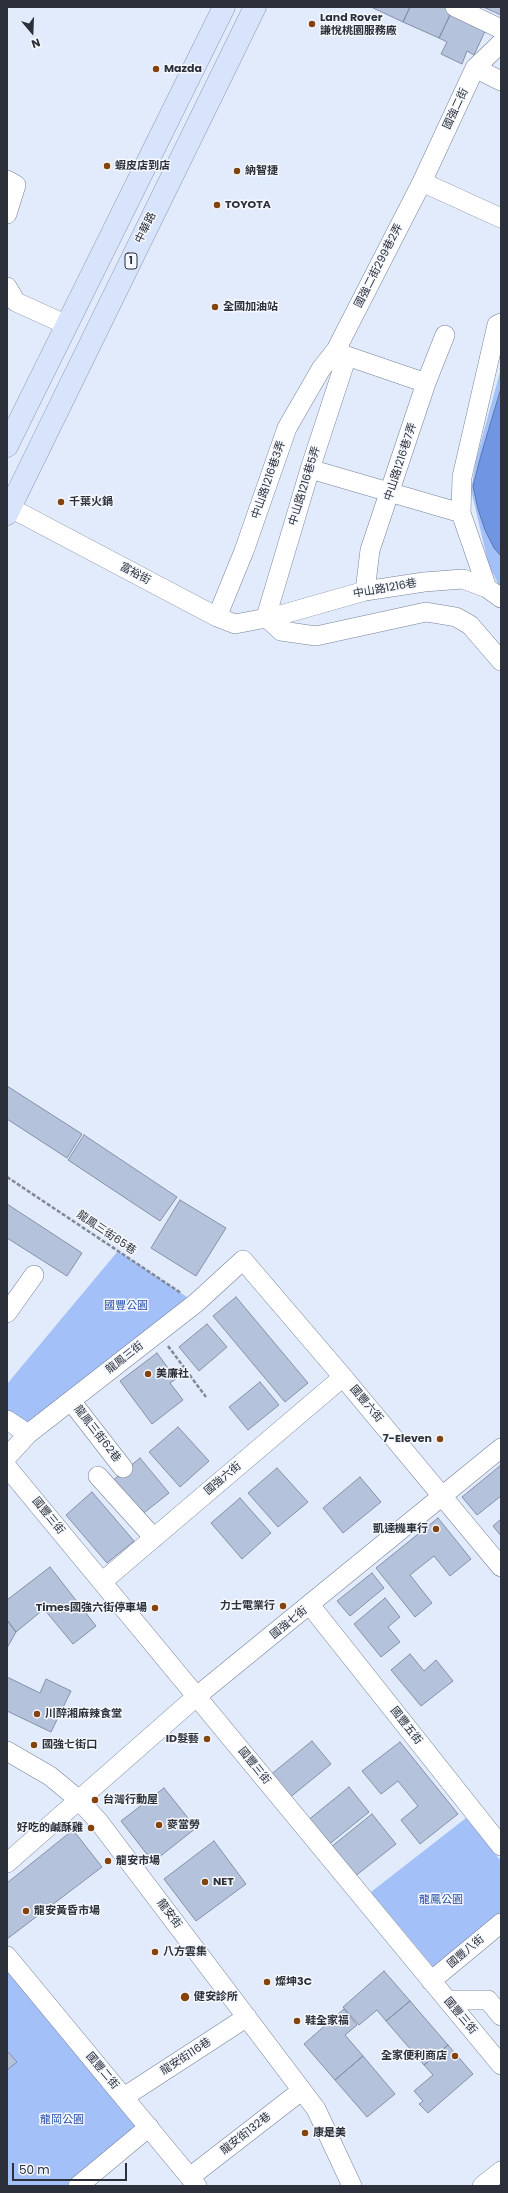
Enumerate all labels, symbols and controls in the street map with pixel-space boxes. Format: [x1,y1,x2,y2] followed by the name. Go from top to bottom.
[320,11,397,37] place label: Land Rover 謙悅桃園服務廠
[12,12,52,52] north arrow
[307,19,317,29] marker: Land Rover 謙悅桃園服務廠
[29,34,42,52] text: N
[164,62,202,76] place label: Mazda
[151,64,161,74] marker: Mazda
[441,86,471,132] street label: 國強二街
[115,159,170,173] place label: 蝦皮店到店
[102,161,112,171] marker: 蝦皮店到店
[245,164,278,178] place label: 納智捷
[232,166,242,176] marker: 納智捷
[225,198,271,212] place label: TOYOTA
[212,200,222,210] marker: TOYOTA
[133,210,159,246] street label: 中華路
[352,222,406,310] street label: 國強二街299巷2弄
[125,253,137,269] road number: 1
[223,300,278,314] place label: 全國加油站
[210,302,220,312] marker: 全國加油站
[382,421,420,503] street label: 中山路1216巷7弄
[249,439,289,521] street label: 中山路1216巷3弄
[287,445,323,527] street label: 中山路1216巷5弄
[69,495,113,509] place label: 千葉火鍋
[56,497,66,507] marker: 千葉火鍋
[117,560,153,588] street label: 富裕街
[352,577,418,601] street label: 中山路1216巷
[74,1208,138,1258] street label: 龍鳳三街65巷
[104,1299,148,1313] park label: 國豐公園
[104,1339,146,1377] street label: 龍鳳三街
[156,1367,189,1381] place label: 美廉社
[143,1369,153,1379] marker: 美廉社
[347,1383,385,1425] street label: 國豐六街
[71,1403,123,1465] street label: 龍鳳三街62巷
[383,1432,432,1446] place label: 7-Eleven
[435,1434,445,1444] marker: 7-Eleven
[202,1460,244,1498] street label: 國強六街
[29,1495,67,1537] street label: 國豐三街
[373,1522,428,1536] place label: 凱達機車行
[431,1524,441,1534] marker: 凱達機車行
[220,1599,275,1613] place label: 力士電業行
[36,1601,147,1615] place label: Times國強六街停車場
[278,1601,288,1611] marker: 力士電業行
[150,1603,160,1613] marker: Times國強六街停車場
[268,1604,310,1642] street label: 國強七街
[387,1705,425,1747] street label: 國豐五街
[45,1707,122,1721] place label: 川醉湘麻辣食堂
[32,1709,42,1719] marker: 川醉湘麻辣食堂
[166,1732,199,1746] place label: ID髮藝
[202,1734,212,1744] marker: ID髮藝
[42,1738,97,1752] place label: 國強七街口
[29,1740,39,1750] marker: 國強七街口
[235,1745,273,1787] street label: 國豐三街
[103,1793,158,1807] place label: 台灣行動屋
[90,1795,100,1805] marker: 台灣行動屋
[167,1818,200,1832] place label: 麥當勞
[154,1820,164,1830] marker: 麥當勞
[17,1821,83,1835] place label: 好吃的鹹酥雞
[86,1823,96,1833] marker: 好吃的鹹酥雞
[116,1854,160,1868] place label: 龍安市場
[103,1856,113,1866] marker: 龍安市場
[213,1875,234,1889] place label: NET
[200,1877,210,1887] marker: NET
[419,1893,463,1907] park label: 龍鳳公園
[154,1897,184,1931] street label: 龍安街
[34,1904,100,1918] place label: 龍安黃昏市場
[21,1906,31,1916] marker: 龍安黃昏市場
[445,1933,487,1971] street label: 國豐八街
[163,1945,207,1959] place label: 八方雲集
[150,1947,160,1957] marker: 八方雲集
[275,1975,312,1989] place label: 燦坤3C
[262,1977,272,1987] marker: 燦坤3C
[194,1990,238,2004] place label: 健安診所
[179,1991,191,2003] marker: 健安診所
[441,1995,479,2037] street label: 國豐三街
[305,2014,349,2028] place label: 鞋全家福
[292,2016,302,2026] marker: 鞋全家福
[158,2036,214,2078] street label: 龍安街116巷
[381,2049,447,2063] place label: 全家便利商店
[83,2050,121,2092] street label: 國豐二街
[450,2051,460,2061] marker: 全家便利商店
[218,2110,274,2158] street label: 龍安街132巷
[40,2113,84,2127] park label: 龍岡公園
[313,2126,346,2140] place label: 康是美
[300,2128,310,2138] marker: 康是美
[14,2155,129,2181] scale bar
[19,2161,50,2178] text: 50 m

